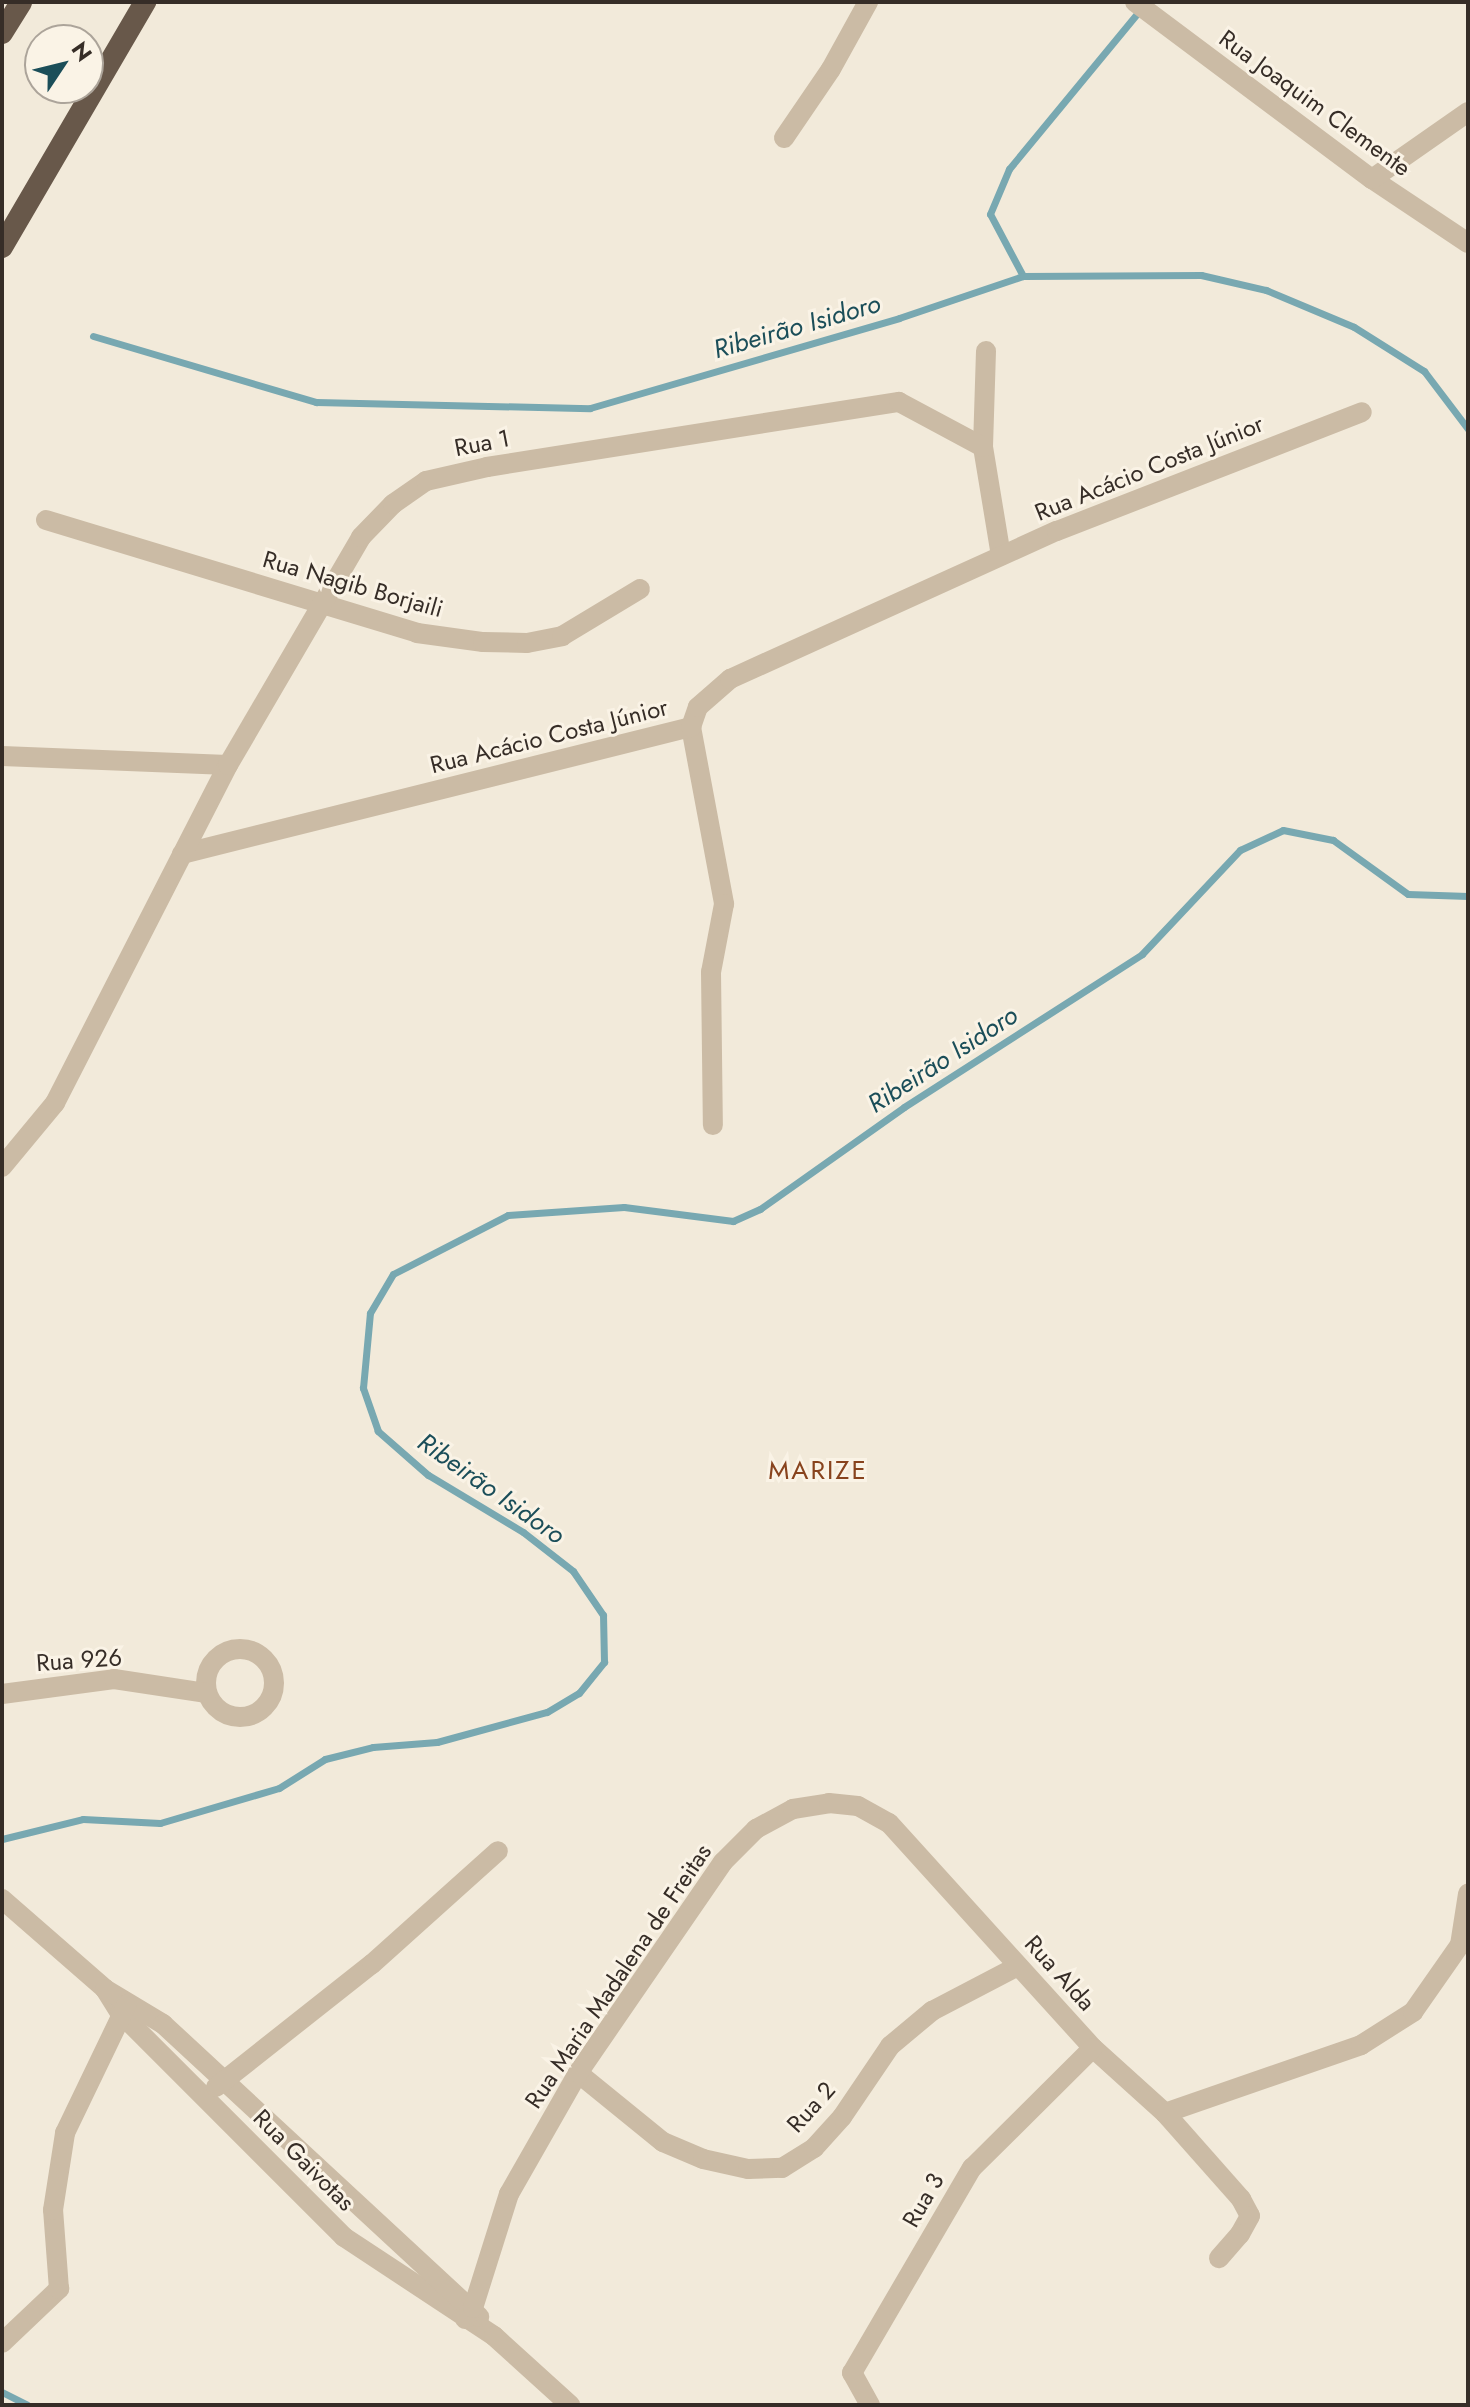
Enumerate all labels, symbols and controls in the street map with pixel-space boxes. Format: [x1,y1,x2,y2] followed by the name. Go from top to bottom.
[24,24,104,104] north arrow
[1214,24,1416,182] street label: Rua Joaquim Clemente
[64,35,100,68] text: N
[710,288,884,366] water label: Ribeirão Isidoro
[1030,409,1268,527] street label: Rua Acácio Costa Júnior
[452,424,512,462] street label: Rua 1
[260,545,446,623] street label: Rua Nagib Borjaili
[427,693,671,779] street label: Rua Acácio Costa Júnior
[862,1000,1024,1120] water label: Ribeirão Isidoro
[411,1427,571,1551] water label: Ribeirão Isidoro
[768,1455,868,1487] district label: MARIZE
[35,1643,123,1677] street label: Rua 926
[519,1838,717,2114] street label: Rua Maria Madalena de Freitas
[1019,1929,1101,2017] street label: Rua Alda
[781,2076,841,2138] street label: Rua 2
[247,2103,361,2217] street label: Rua Gaivotas
[896,2168,950,2232] street label: Rua 3

